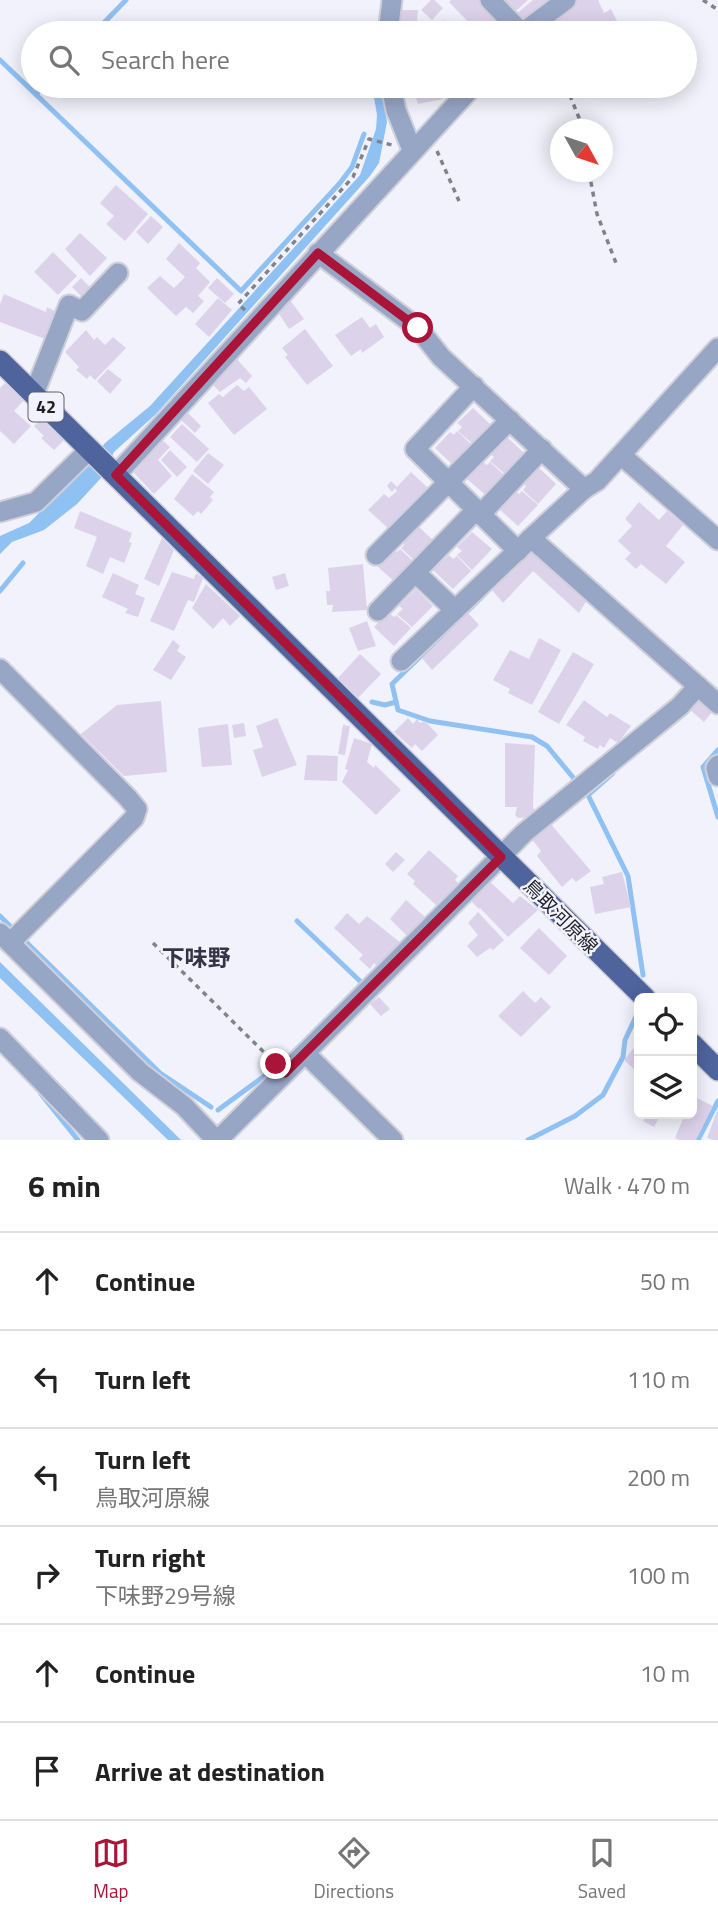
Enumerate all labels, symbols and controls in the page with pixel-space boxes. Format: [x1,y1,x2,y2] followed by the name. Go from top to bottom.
[21,21,697,98] search box
[101,40,230,79] text: Search here
[45,41,83,79] icon: search
[550,119,613,182] north arrow
[402,312,433,343] route start
[28,393,64,422] road number: 42
[518,872,605,959] street label: 鳥取河原線
[162,940,231,975] district label: 下味野
[634,993,697,1119] map controls
[634,993,697,1056] button: locate
[260,1048,291,1079] route end
[634,1056,697,1119] button: layers
[28,1163,101,1209] text: 6 min
[564,1168,690,1203] text: Walk · 470 m
[28,1262,66,1300] icon: ahead
[95,1262,195,1301] text: Continue
[640,1264,690,1299] text: 50 m
[28,1360,66,1398] icon: left
[95,1360,190,1399] text: Turn left
[627,1362,690,1397] text: 110 m
[95,1440,190,1479] text: Turn left
[28,1458,66,1496] icon: left
[627,1460,690,1495] text: 200 m
[95,1480,210,1515] text: 鳥取河原線
[95,1538,206,1577] text: Turn right
[28,1556,66,1594] icon: right
[627,1558,690,1593] text: 100 m
[95,1578,236,1613] text: 下味野29号線
[28,1654,66,1692] icon: ahead
[95,1654,195,1693] text: Continue
[640,1656,690,1691] text: 10 m
[28,1752,66,1790] icon: arrive
[95,1752,325,1791] text: Arrive at destination
[92,1834,130,1905] tab: Map
[314,1834,394,1905] tab: Directions
[578,1834,626,1905] tab: Saved

